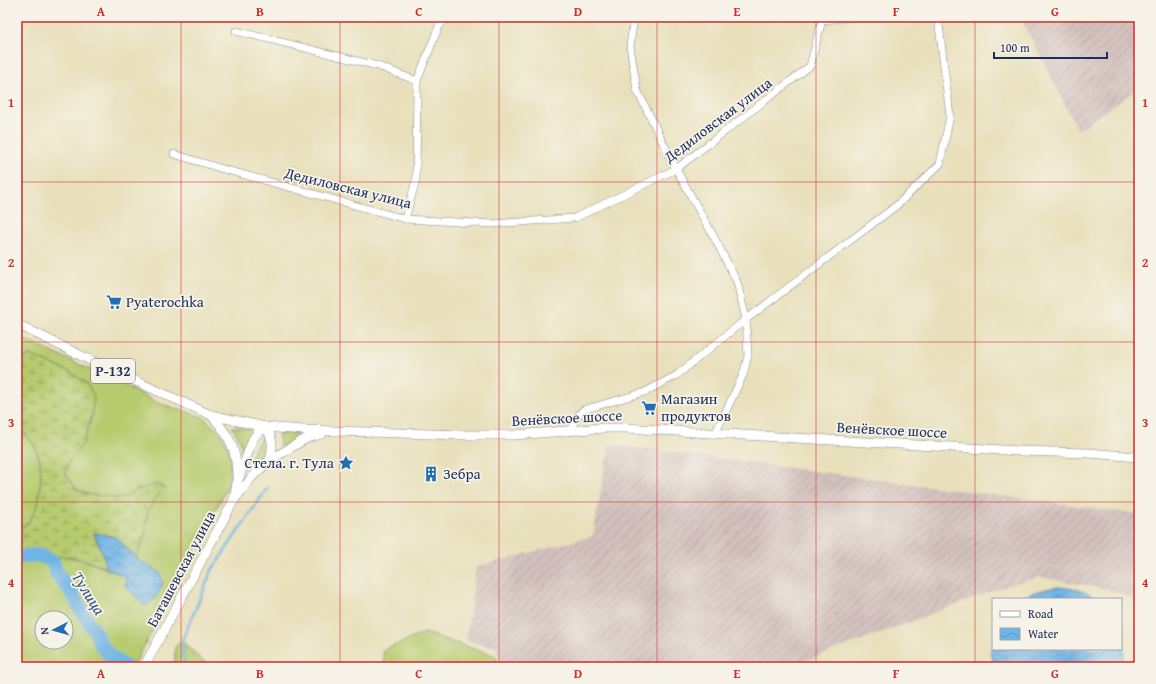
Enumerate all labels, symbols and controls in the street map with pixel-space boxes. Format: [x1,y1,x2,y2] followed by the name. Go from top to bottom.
[97,2,106,21] text: A
[256,2,264,21] text: B
[415,2,423,21] text: C
[574,2,582,21] text: D
[734,2,741,21] text: E
[893,2,900,21] text: F
[1051,2,1059,21] text: G
[994,34,1107,60] scale bar
[1000,39,1030,56] text: 100 m
[659,72,777,168] street label: Дедиловская улица
[8,93,14,112] text: 1
[1142,93,1148,112] text: 1
[282,161,415,214] street label: Дедиловская улица
[8,253,15,272] text: 2
[1142,253,1149,272] text: 2
[126,291,204,312] place label: Pyaterochka
[105,293,123,311] supermarket icon: Pyaterochka
[91,359,135,383] road number: Р-132
[661,388,731,426] place label: Магазин продуктов
[640,399,658,417] supermarket icon: Магазин продуктов
[511,404,623,431] street label: Венёвское шоссе
[8,413,14,432] text: 3
[1142,413,1148,432] text: 3
[836,416,948,443] street label: Венёвское шоссе
[244,452,335,473] place label: Стела. г. Тула
[337,454,355,472] place icon: Стела. г. Тула
[443,463,482,484] place label: Зебра
[422,465,440,483] building icon: Зебра
[141,506,220,631] street label: Баташевская улица
[66,566,112,620] water label: Тулица
[8,573,15,592] text: 4
[1142,573,1149,592] text: 4
[992,598,1122,650] legend
[1028,605,1054,622] text: Road
[34,610,74,650] north arrow
[1028,625,1058,642] text: Water
[36,626,52,636] text: N
[97,664,106,683] text: A
[256,664,264,683] text: B
[415,664,423,683] text: C
[574,664,582,683] text: D
[734,664,741,683] text: E
[893,664,900,683] text: F
[1051,664,1059,683] text: G

